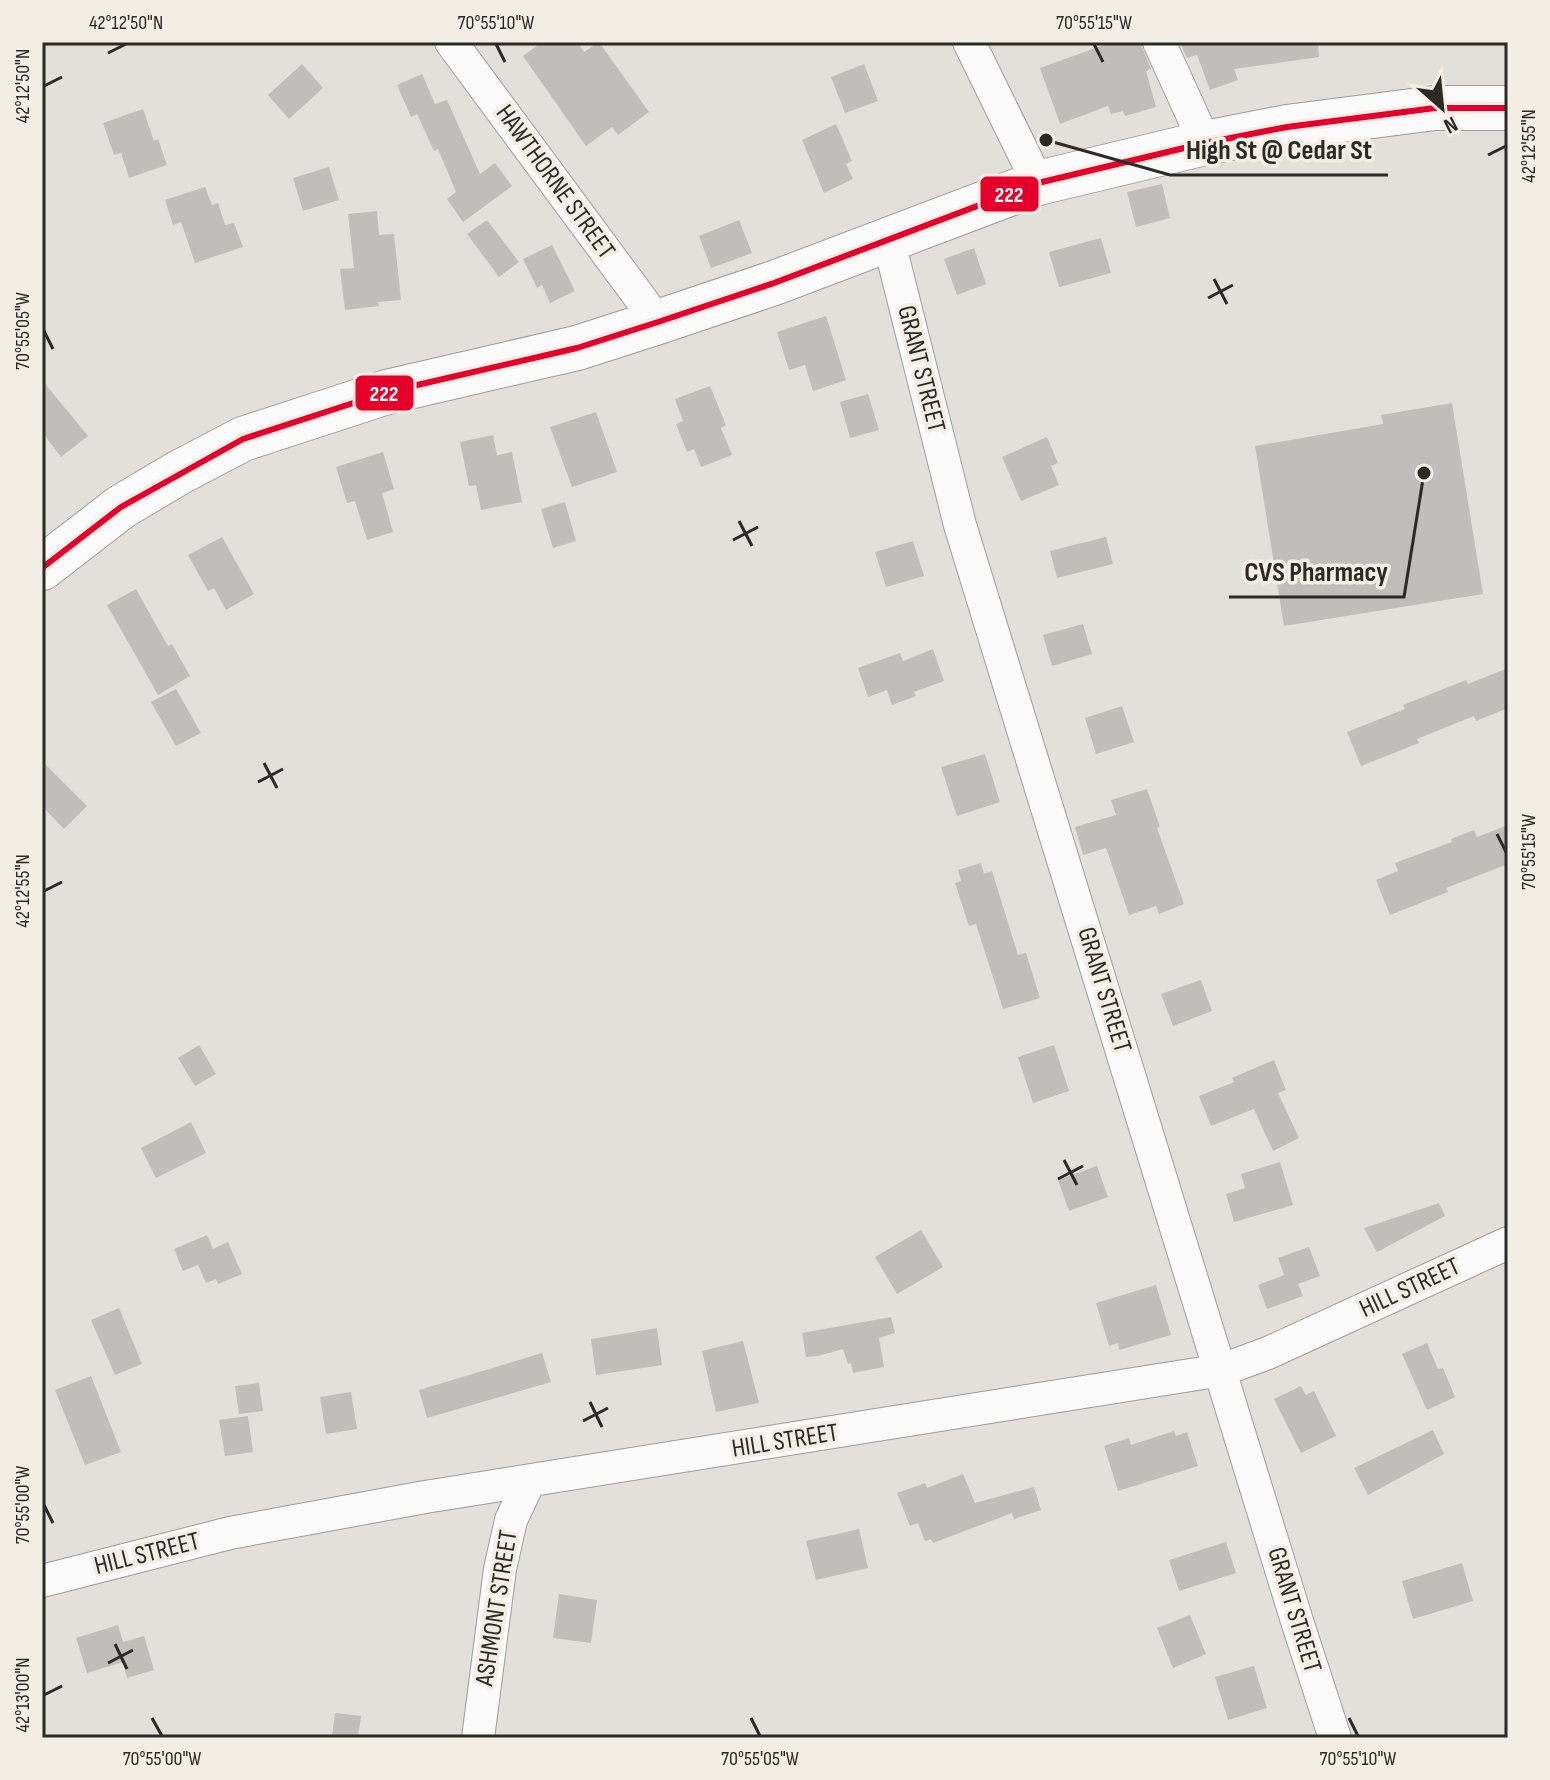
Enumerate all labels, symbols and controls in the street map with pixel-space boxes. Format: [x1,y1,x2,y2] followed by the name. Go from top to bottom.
[89,11,163,35] text: 42°12'50"N
[458,11,534,35] text: 70°55'10"W
[1056,11,1132,35] text: 70°55'15"W
[11,49,35,123] text: 42°12'50"N
[1402,68,1482,148] north arrow
[489,99,621,265] street label: HAWTHORNE STREET
[1517,109,1541,183] text: 42°12'55"N
[1439,110,1462,139] text: N
[1170,123,1388,175] callout: High St @ Cedar St
[1186,134,1372,167] text: High St @ Cedar St
[979,175,1040,213] line badge: 222
[995,182,1023,209] text: 222
[11,292,35,370] text: 70°55'05"W
[890,302,952,436] street label: GRANT STREET
[354,374,415,412] line badge: 222
[370,381,398,408] text: 222
[1229,545,1404,597] callout: CVS Pharmacy
[1244,556,1388,589] text: CVS Pharmacy
[1517,814,1541,890] text: 70°55'15"W
[11,854,35,928] text: 42°12'55"N
[1070,924,1138,1056] street label: GRANT STREET
[1355,1251,1465,1325] street label: HILL STREET
[730,1417,840,1465] street label: HILL STREET
[11,1466,35,1544] text: 70°55'00"W
[91,1526,203,1582] street label: HILL STREET
[469,1528,525,1689] street label: ASHMONT STREET
[1260,1544,1328,1676] street label: GRANT STREET
[11,1658,35,1732] text: 42°13'00"N
[123,1747,201,1771] text: 70°55'00"W
[721,1747,799,1771] text: 70°55'05"W
[1320,1747,1396,1771] text: 70°55'10"W

